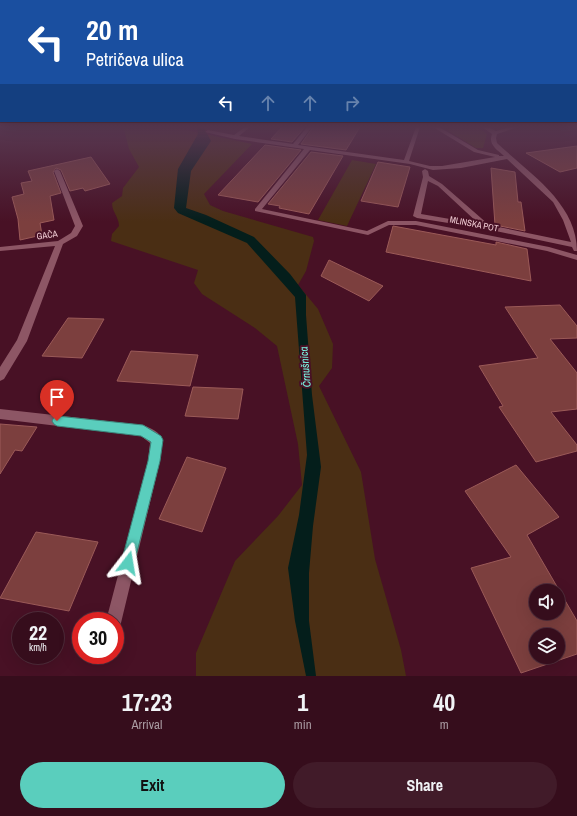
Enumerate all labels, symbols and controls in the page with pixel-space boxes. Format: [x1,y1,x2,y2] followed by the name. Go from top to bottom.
[86,11,138,49] text: 20 m
[20,16,72,68] icon: left
[86,47,184,72] text: Petričeva ulica
[215,92,237,114] icon: left
[257,92,279,114] icon: ahead
[299,92,321,114] icon: ahead
[341,92,363,114] icon: right
[449,213,500,235] street label: MLINSKA POT
[36,228,58,242] street label: GAČA
[296,346,314,388] water label: Črnušnica
[40,380,74,421] pin
[46,386,68,408] icon: arrive
[107,542,149,584] position arrow
[529,584,565,664] map controls
[529,584,565,620] button: sound
[72,612,124,664] speed limit sign: 30
[29,619,47,646] text: 22
[529,628,565,664] button: layers
[29,641,47,654] text: km/h
[122,686,172,718] text: 17:23
[297,686,308,718] text: 1
[433,686,455,718] text: 40
[132,716,162,733] text: Arrival
[294,716,312,733] text: min
[440,716,449,733] text: m
[20,762,285,808] button: Exit
[293,762,557,808] button: Share

